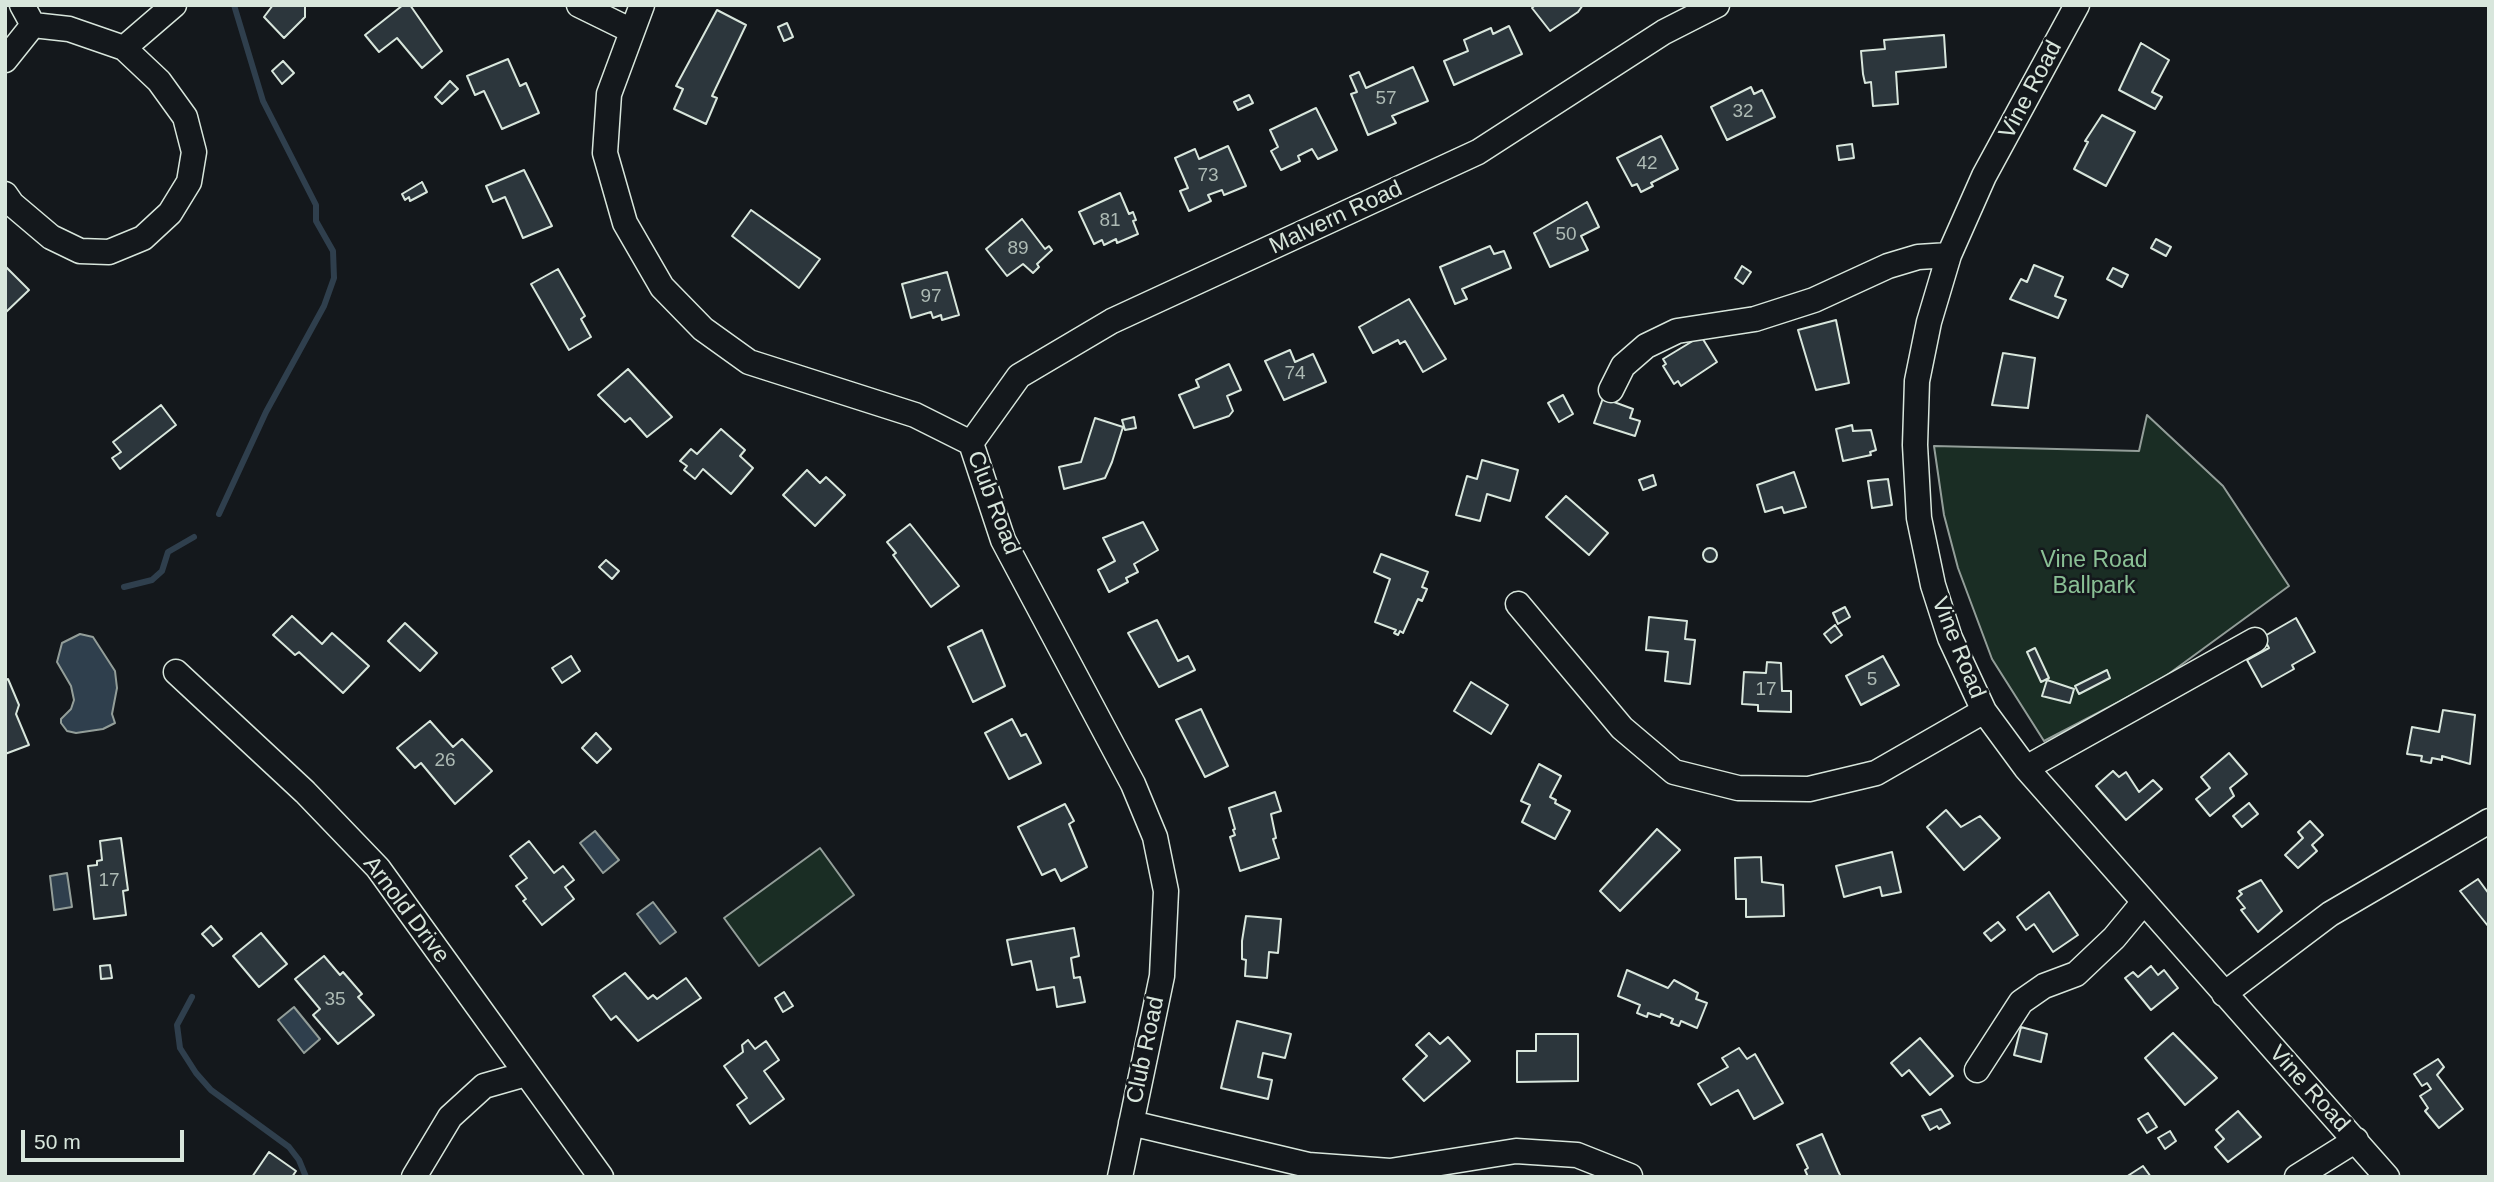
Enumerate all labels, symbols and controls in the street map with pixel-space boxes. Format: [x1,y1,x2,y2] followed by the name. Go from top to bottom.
[1994,36,2068,144] street label: Vine Road
[1375,88,1397,110] house number: 57
[1732,101,1754,123] house number: 32
[1636,153,1658,175] house number: 42
[1197,165,1219,187] house number: 73
[1265,175,1407,261] street label: Malvern Road
[1099,210,1121,232] house number: 81
[1555,224,1577,246] house number: 50
[1007,238,1029,260] house number: 89
[920,286,942,308] house number: 97
[1284,363,1306,385] house number: 74
[961,447,1025,559] street label: Club Road
[2041,547,2147,601] park label: Vine Road Ballpark
[1925,593,1991,703] street label: Vine Road
[1867,669,1877,691] house number: 5
[1755,679,1777,701] house number: 17
[434,750,456,772] house number: 26
[357,851,455,969] street label: Arnold Drive
[98,870,120,892] house number: 17
[324,989,346,1011] house number: 35
[1121,994,1171,1106] street label: Club Road
[2263,1040,2355,1138] street label: Vine Road
[24,1116,187,1160] scale bar
[34,1130,81,1153] text: 50 m

